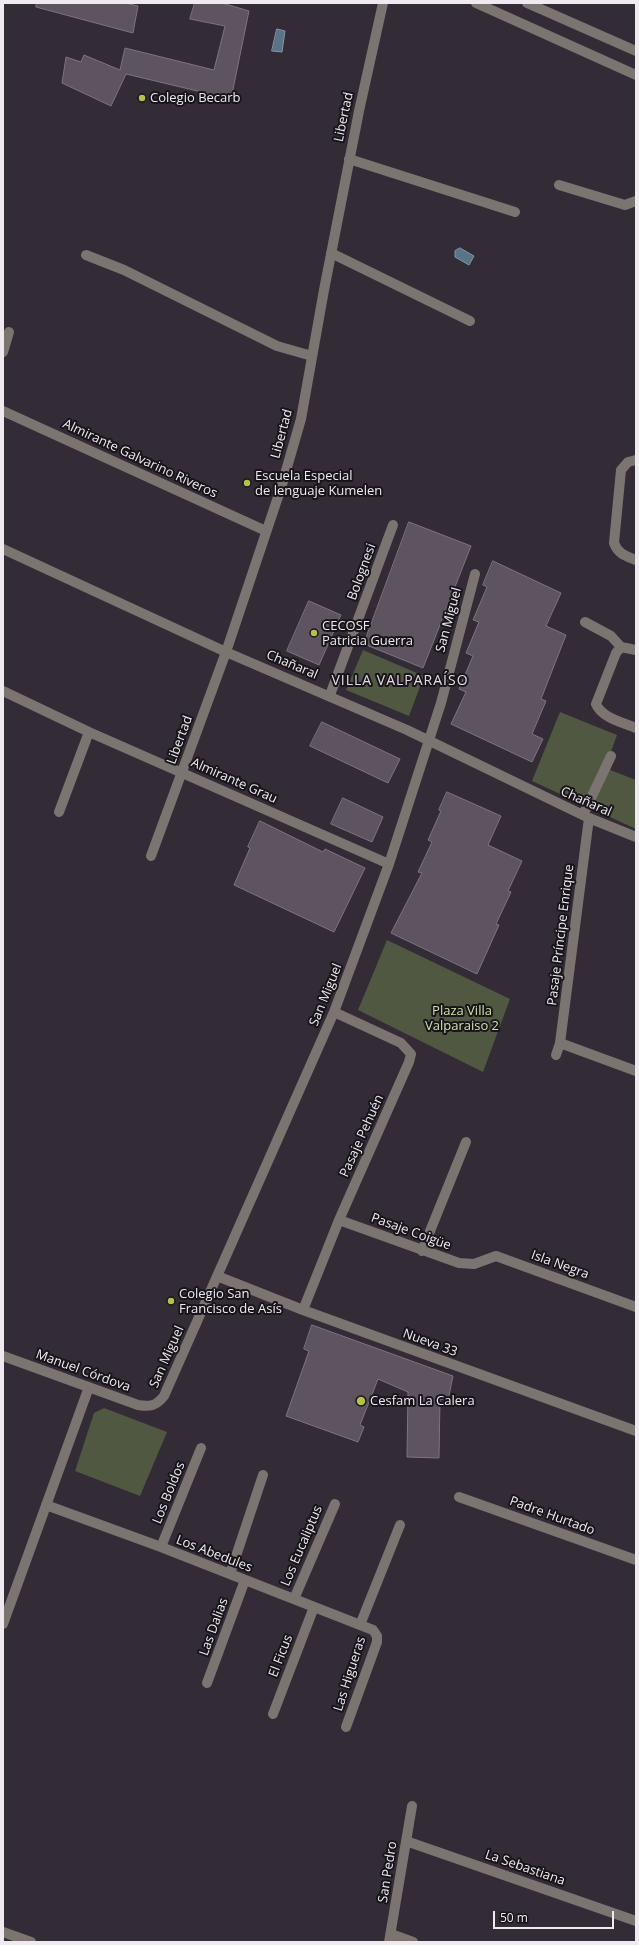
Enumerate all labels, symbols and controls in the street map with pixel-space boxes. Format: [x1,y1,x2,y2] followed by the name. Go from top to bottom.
[150,90,241,106] place label: Colegio Becarb
[331,91,357,143] street label: Libertad
[137,93,147,103] marker: Colegio Becarb
[268,408,296,460] street label: Libertad
[60,416,220,502] street label: Almirante Galvarino Riveros
[255,468,382,499] place label: Escuela Especial de lenguaje Kumelen
[242,478,252,488] marker: Escuela Especial de lenguaje Kumelen
[345,542,379,602] street label: Bolognesi
[433,586,465,654] street label: San Miguel
[322,618,413,649] place label: CECOSF Patricia Guerra
[309,628,319,638] marker: CECOSF Patricia Guerra
[264,647,320,683] street label: Chañaral
[331,673,469,689] district label: VILLA VALPARAÍSO
[164,714,196,766] street label: Libertad
[189,755,279,807] street label: Almirante Grau
[558,784,614,820] street label: Chañaral
[545,864,577,1006] street label: Pasaje Príncipe Enrique
[306,961,346,1029] street label: San Miguel
[425,1003,499,1034] park label: Plaza Villa Valparaiso 2
[337,1092,387,1180] street label: Pasaje Pehuén
[369,1210,453,1254] street label: Pasaje Coigüe
[529,1247,591,1283] street label: Isla Negra
[179,1286,282,1317] place label: Colegio San Francisco de Asís
[166,1296,176,1306] marker: Colegio San Francisco de Asís
[146,1324,188,1390] street label: San Miguel
[401,1326,459,1360] street label: Nueva 33
[34,1347,132,1395] street label: Manuel Córdova
[370,1393,475,1409] place label: Cesfam La Calera
[355,1395,367,1407] marker: Cesfam La Calera
[149,1460,189,1526] street label: Los Boldos
[507,1493,597,1539] street label: Padre Hurtado
[278,1503,326,1589] street label: Los Eucaliptus
[174,1532,254,1576] street label: Los Abedules
[196,1596,232,1658] street label: Las Dalias
[266,1633,296,1679] street label: El Ficus
[331,1635,369,1713] street label: Las Higueras
[375,1840,401,1904] street label: San Pedro
[483,1847,567,1889] street label: La Sebastiana
[495,1903,616,1929] scale bar
[500,1909,528,1926] text: 50 m

